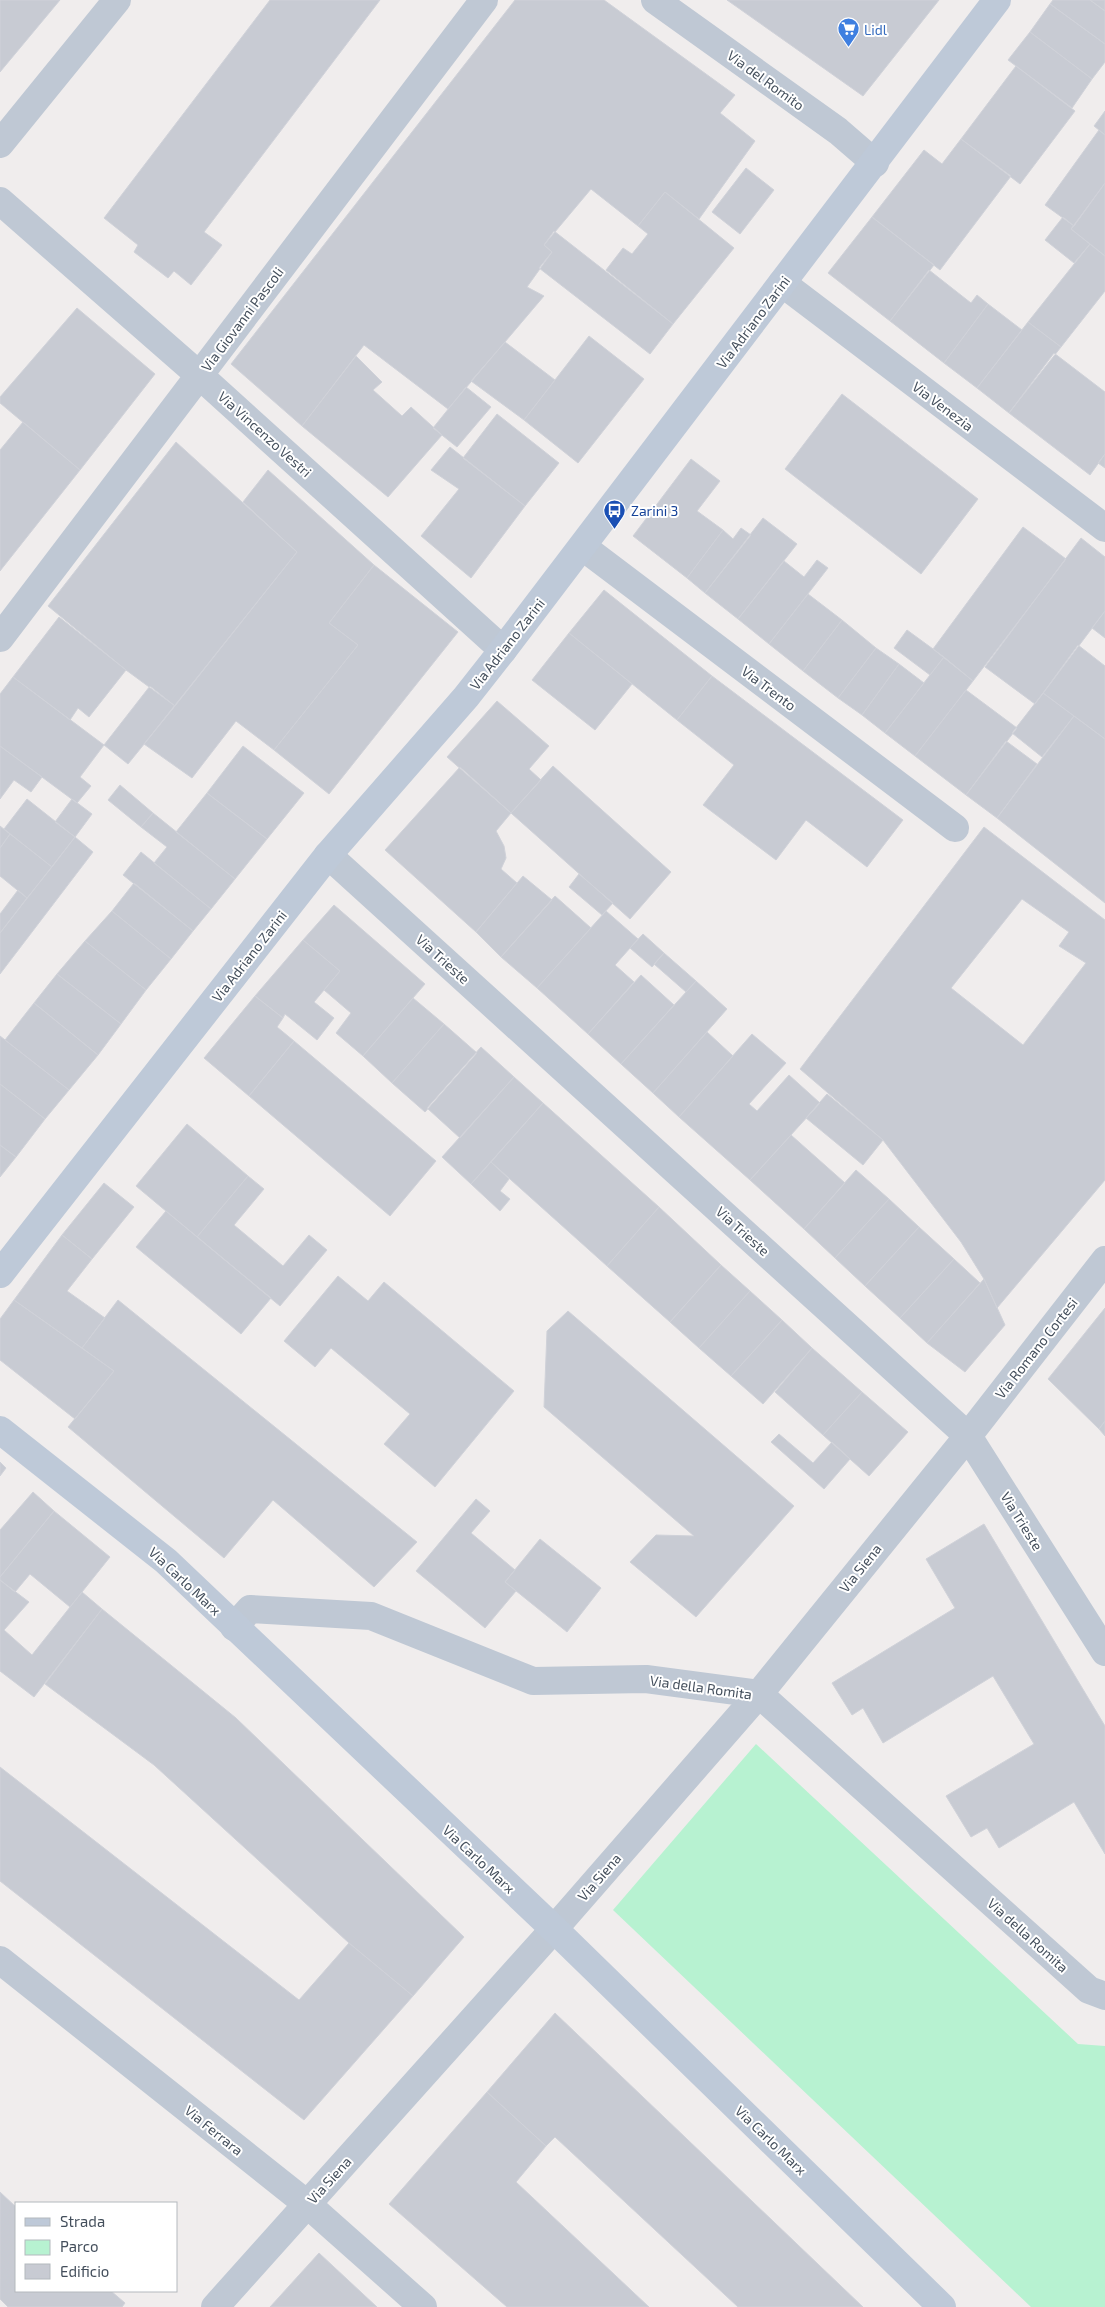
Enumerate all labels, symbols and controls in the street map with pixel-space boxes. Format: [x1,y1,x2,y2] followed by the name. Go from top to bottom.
[836,17,860,48] supermarket icon: Lidl
[864,21,888,38] place label: Lidl
[724,46,808,114] street label: Via del Romito
[197,264,287,374] street label: Via Giovanni Pascoli
[713,272,793,372] street label: Via Adriano Zarini
[909,378,977,434] street label: Via Venezia
[215,388,315,480] street label: Via Vincenzo Vestri
[603,498,627,529] bus stop icon: Zarini 3
[631,502,678,519] place label: Zarini 3
[466,595,548,693] street label: Via Adriano Zarini
[738,662,800,714] street label: Via Trento
[208,907,290,1005] street label: Via Adriano Zarini
[413,931,473,987] street label: Via Trieste
[713,1203,773,1259] street label: Via Trieste
[991,1294,1081,1402] street label: Via Romano Cortesi
[997,1489,1047,1553] street label: Via Trieste
[835,1540,885,1596] street label: Via Siena
[145,1543,225,1619] street label: Via Carlo Marx
[649,1671,753,1703] street label: Via della Romita
[439,1821,519,1897] street label: Via Carlo Marx
[574,1850,624,1904] street label: Via Siena
[984,1894,1072,1976] street label: Via della Romita
[181,2101,247,2159] street label: Via Ferrara
[732,2102,811,2179] street label: Via Carlo Marx
[303,2153,355,2207] street label: Via Siena
[15,2202,178,2292] legend
[60,2212,105,2230] text: Strada
[60,2237,99,2255] text: Parco
[60,2262,109,2280] text: Edificio

